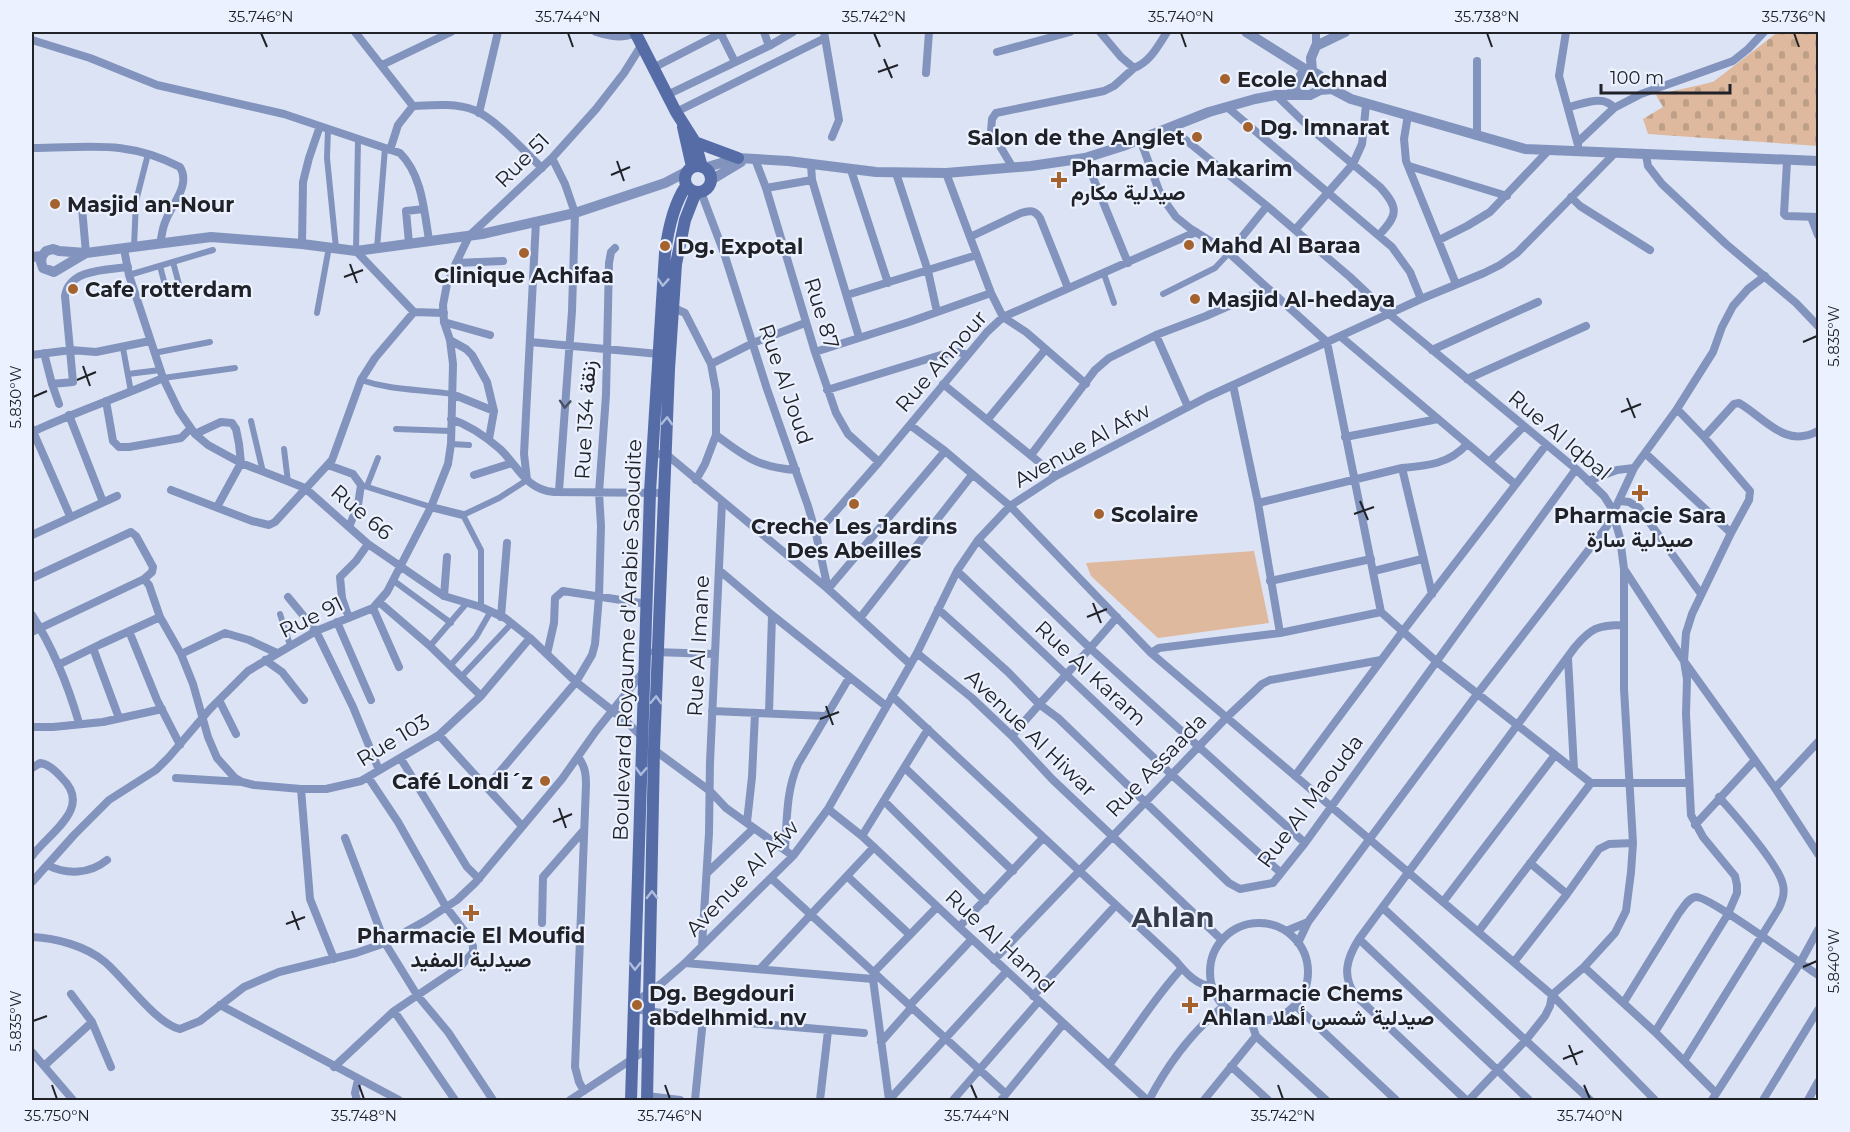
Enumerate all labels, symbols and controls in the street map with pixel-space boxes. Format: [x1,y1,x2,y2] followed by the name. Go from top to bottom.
[229,7,293,26] text: 35.746°N
[535,7,601,26] text: 35.744°N
[842,7,906,26] text: 35.742°N
[1148,7,1214,26] text: 35.740°N
[1454,7,1520,26] text: 35.738°N
[1762,7,1826,26] text: 35.736°N
[1601,57,1730,95] scale bar
[1237,67,1387,92] place label: Ecole Achnad
[1610,67,1664,89] text: 100 m
[1218,72,1232,86] marker: Ecole Achnad
[1260,115,1390,140] place label: Dg. lmnarat
[1241,120,1255,134] marker: Dg. lmnarat
[967,125,1185,150] place label: Salon de the Anglet
[489,127,555,193] street label: Rue 51
[1190,130,1204,144] marker: Salon de the Anglet
[1071,156,1293,207] place label: Pharmacie Makarim صيدلية مكارم
[1052,173,1066,187] marker: Pharmacie Makarim صيدلية مكارم
[67,192,234,217] place label: Masjid an-Nour
[48,197,62,211] marker: Masjid an-Nour
[1201,233,1361,258] place label: Mahd Al Baraa
[677,234,803,259] place label: Dg. Expotal
[1182,238,1196,252] marker: Mahd Al Baraa
[658,239,672,253] marker: Dg. Expotal
[517,246,531,260] marker: Clinique Achifaa
[434,263,614,288] place label: Clinique Achifaa
[799,274,845,352] street label: Rue 87
[85,277,252,302] place label: Cafe rotterdam
[657,278,670,287] one-way arrow
[66,282,80,296] marker: Cafe rotterdam
[1207,287,1395,312] place label: Masjid Al-hedaya
[1188,292,1202,306] marker: Masjid Al-hedaya
[890,305,992,417] street label: Rue Annour
[1824,305,1843,367] text: 5.835°W
[754,320,818,448] street label: Rue Al Joud
[569,360,602,480] street label: Rue 134 زنقة
[6,365,25,429] text: 5.830°W
[1504,385,1616,485] street label: Rue Al Iqbal
[1010,397,1155,493] street label: Avenue Al Afw
[559,400,572,409] one-way arrow
[661,417,673,426] one-way arrow
[607,439,647,841] street label: Boulevard Royaume d'Arabie Saoudite
[326,479,398,545] street label: Rue 66
[1633,486,1647,500] marker: Pharmacie Sara صيدلية سارة
[847,497,861,511] marker: Creche Les Jardins Des Abeilles
[1111,502,1198,527] place label: Scolaire
[1554,503,1726,553] place label: Pharmacie Sara صيدلية سارة
[1092,507,1106,521] marker: Scolaire
[751,514,957,563] place label: Creche Les Jardins Des Abeilles
[682,575,714,717] street label: Rue Al Imane
[275,591,347,643] street label: Rue 91
[1030,615,1152,731] street label: Rue Al Karam
[960,664,1102,802] street label: Avenue Al Hiwar
[650,696,663,705] one-way arrow
[1100,708,1212,822] street label: Rue Assaada
[352,709,434,771] street label: Rue 103
[1252,730,1368,872] street label: Rue Al Maouda
[635,766,647,775] one-way arrow
[392,769,533,794] place label: Café Londi´z
[538,774,552,788] marker: Café Londi´z
[680,814,804,941] street label: Avenue Al Afw
[940,884,1060,998] street label: Rue Al Hamd
[646,891,658,900] one-way arrow
[1131,901,1214,934] district label: Ahlan
[464,906,478,920] marker: Pharmacie El Moufid صيدلية المفيد
[357,923,585,972] place label: Pharmacie El Moufid صيدلية المفيد
[1824,928,1843,993] text: 5.840°W
[629,961,641,970] one-way arrow
[649,981,807,1030] place label: Dg. Begdouri abdelhmid. nv
[1201,981,1434,1030] place label: Pharmacie Chems Ahlan صيدلية شمس أهلا
[6,990,25,1052] text: 5.835°W
[630,998,644,1012] marker: Dg. Begdouri abdelhmid. nv
[1183,998,1197,1012] marker: Pharmacie Chems Ahlan صيدلية شمس أهلا
[24,1106,90,1125] text: 35.750°N
[331,1106,397,1125] text: 35.748°N
[638,1106,702,1125] text: 35.746°N
[944,1106,1010,1125] text: 35.744°N
[1251,1106,1315,1125] text: 35.742°N
[1557,1106,1623,1125] text: 35.740°N

